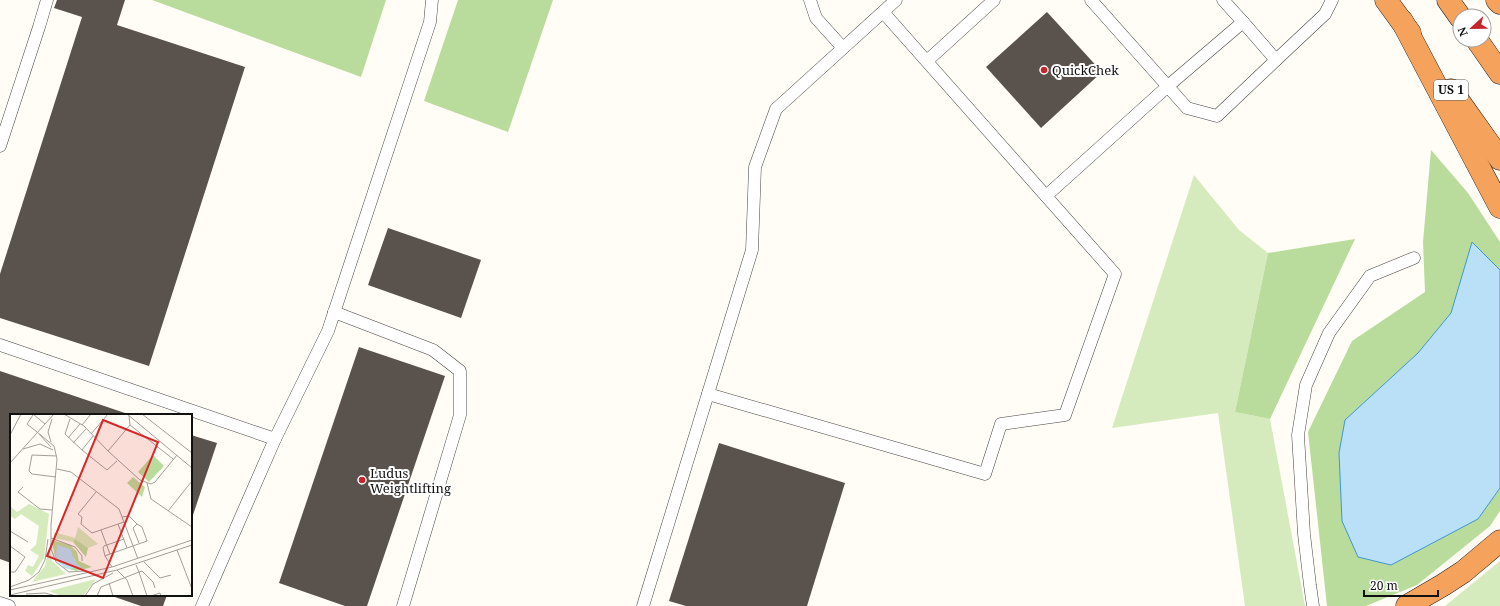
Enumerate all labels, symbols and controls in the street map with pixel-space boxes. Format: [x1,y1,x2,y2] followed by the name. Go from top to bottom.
[1452,8,1492,48] north arrow
[1454,25,1471,39] text: N
[1052,61,1119,79] place label: QuickChek
[1039,65,1049,75] marker: QuickChek
[1434,80,1468,100] road number: US 1
[10,414,192,596] inset map
[370,464,451,497] place label: Ludus Weightlifting
[357,475,367,485] marker: Ludus Weightlifting
[1364,572,1438,598] scale bar
[1370,577,1398,594] text: 20 m

